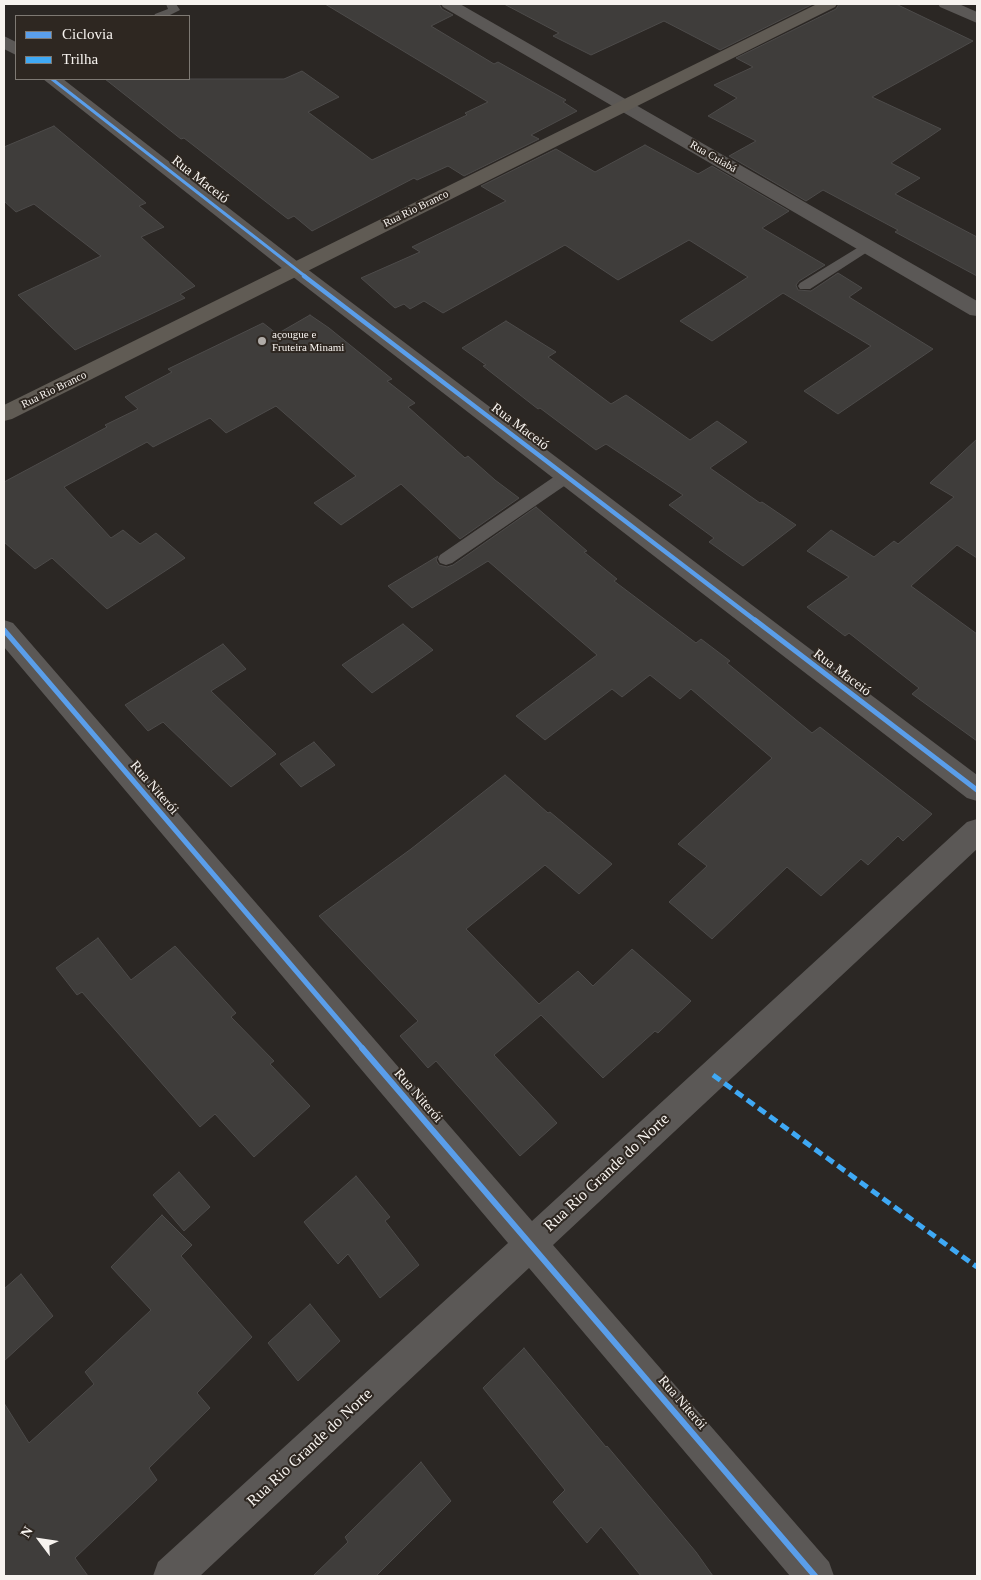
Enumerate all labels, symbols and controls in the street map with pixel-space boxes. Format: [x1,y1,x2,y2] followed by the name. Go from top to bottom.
[15,15,190,80] legend
[62,26,113,42] text: Ciclovia
[62,51,98,67] text: Trilha
[687,138,739,176] street label: Rua Cuiabá
[168,152,232,208] street label: Rua Maceió
[381,188,451,230] street label: Rua Rio Branco
[272,328,344,354] place label: açougue e Fruteira Minami
[256,335,268,347] marker: açougue e Fruteira Minami
[19,369,89,411] street label: Rua Rio Branco
[488,400,552,454] street label: Rua Maceió
[810,646,874,700] street label: Rua Maceió
[126,758,182,818] street label: Rua Niterói
[390,1066,446,1126] street label: Rua Niterói
[540,1110,674,1236] street label: Rua Rio Grande do Norte
[654,1373,710,1433] street label: Rua Niterói
[243,1385,377,1511] street label: Rua Rio Grande do Norte
[15,1515,65,1565] north arrow
[18,1524,36,1540] text: N

